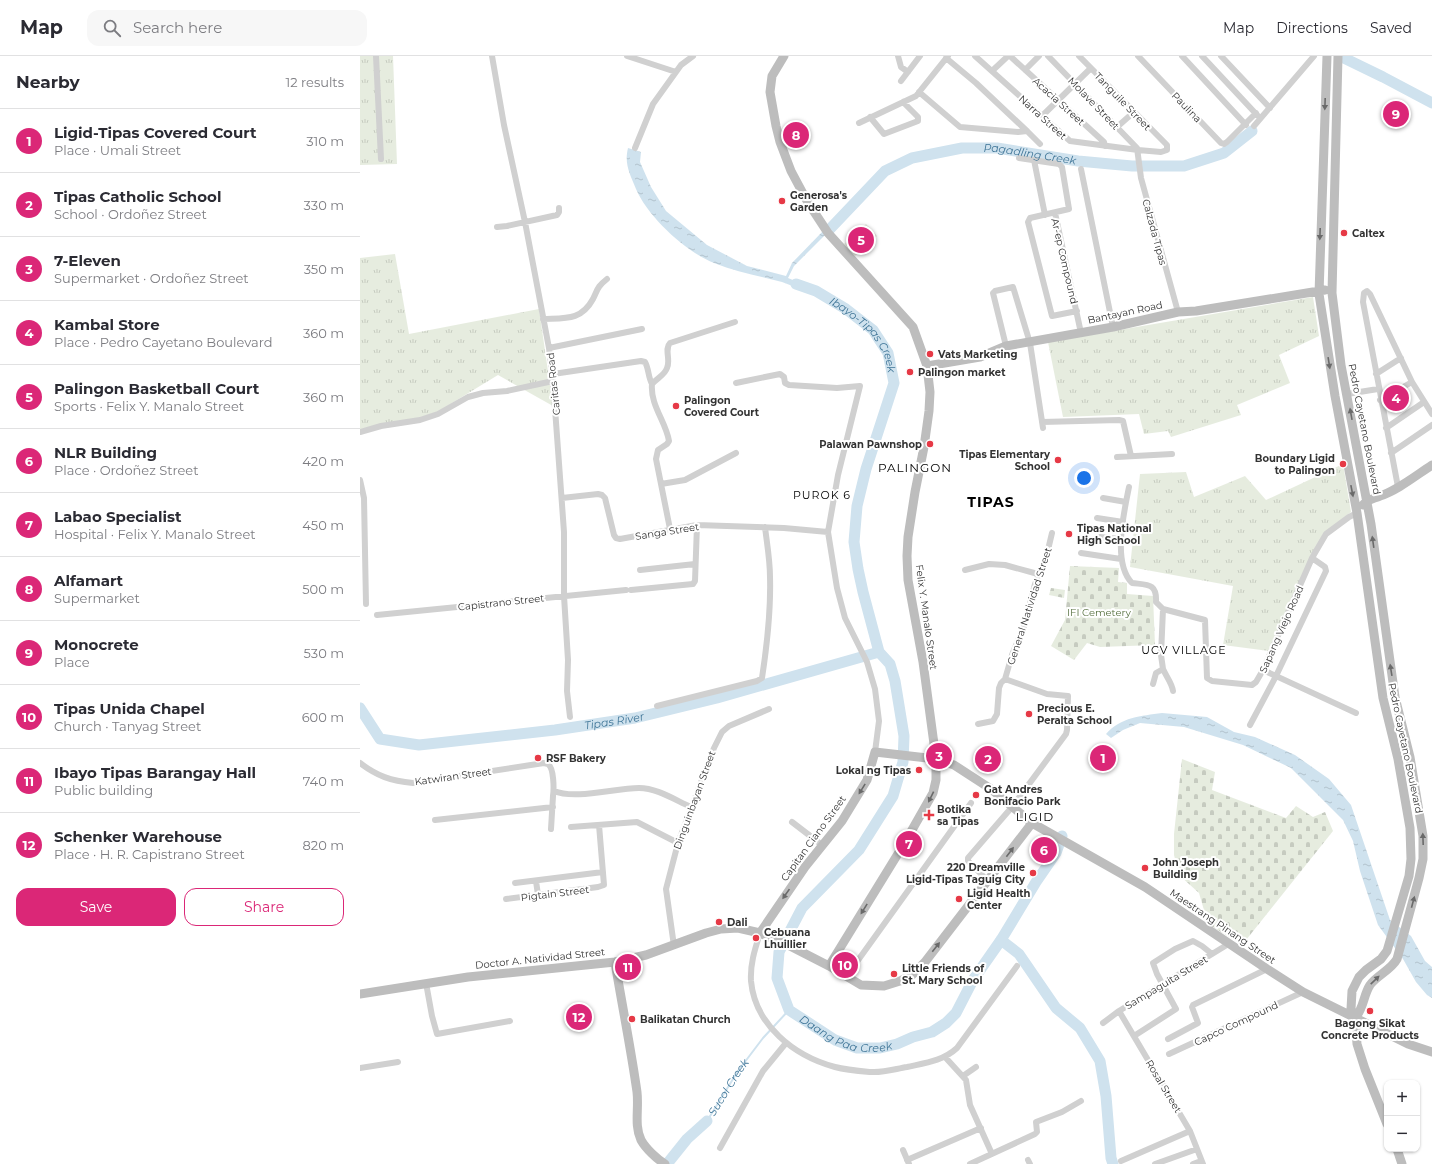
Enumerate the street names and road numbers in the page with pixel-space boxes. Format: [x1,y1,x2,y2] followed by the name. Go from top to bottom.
[1092,70,1154,133] street label: Tanguile Street
[1065,74,1122,132] street label: Molave Street
[1030,75,1087,128] street label: Acacia Street
[1169,89,1204,125] street label: Paulina
[1016,92,1069,142] street label: Narra Street
[1139,198,1170,267] street label: Calzada Tipas
[1048,217,1081,305] street label: Ar-ep Compound
[1086,298,1164,327] street label: Bantayan Road
[544,352,563,416] street label: Caritas Road
[1345,363,1384,496] street label: Pedro Cayetano Boulevard
[634,520,700,543] street label: Sanga Street
[1004,546,1055,666] street label: General Natividad Street
[913,564,940,671] street label: Felix Y. Manalo Street
[1256,584,1307,675] street label: Sapang Viejo Road
[457,592,545,613] street label: Capistrano Street
[1385,682,1426,815] street label: Pedro Cayetano Boulevard
[671,749,718,851] street label: Dinguinbayan Street
[414,765,492,788] street label: Katwiran Street
[778,793,849,884] street label: Capitan Ciano Street
[520,883,590,904] street label: Pigtain Street
[1167,886,1278,967] street label: Maestrang Pinang Street
[475,945,606,972] street label: Doctor A. Natividad Street
[1123,953,1210,1012] street label: Sampaguita Street
[1192,998,1280,1049] street label: Capco Compound
[1143,1057,1185,1115] street label: Rosal Street

